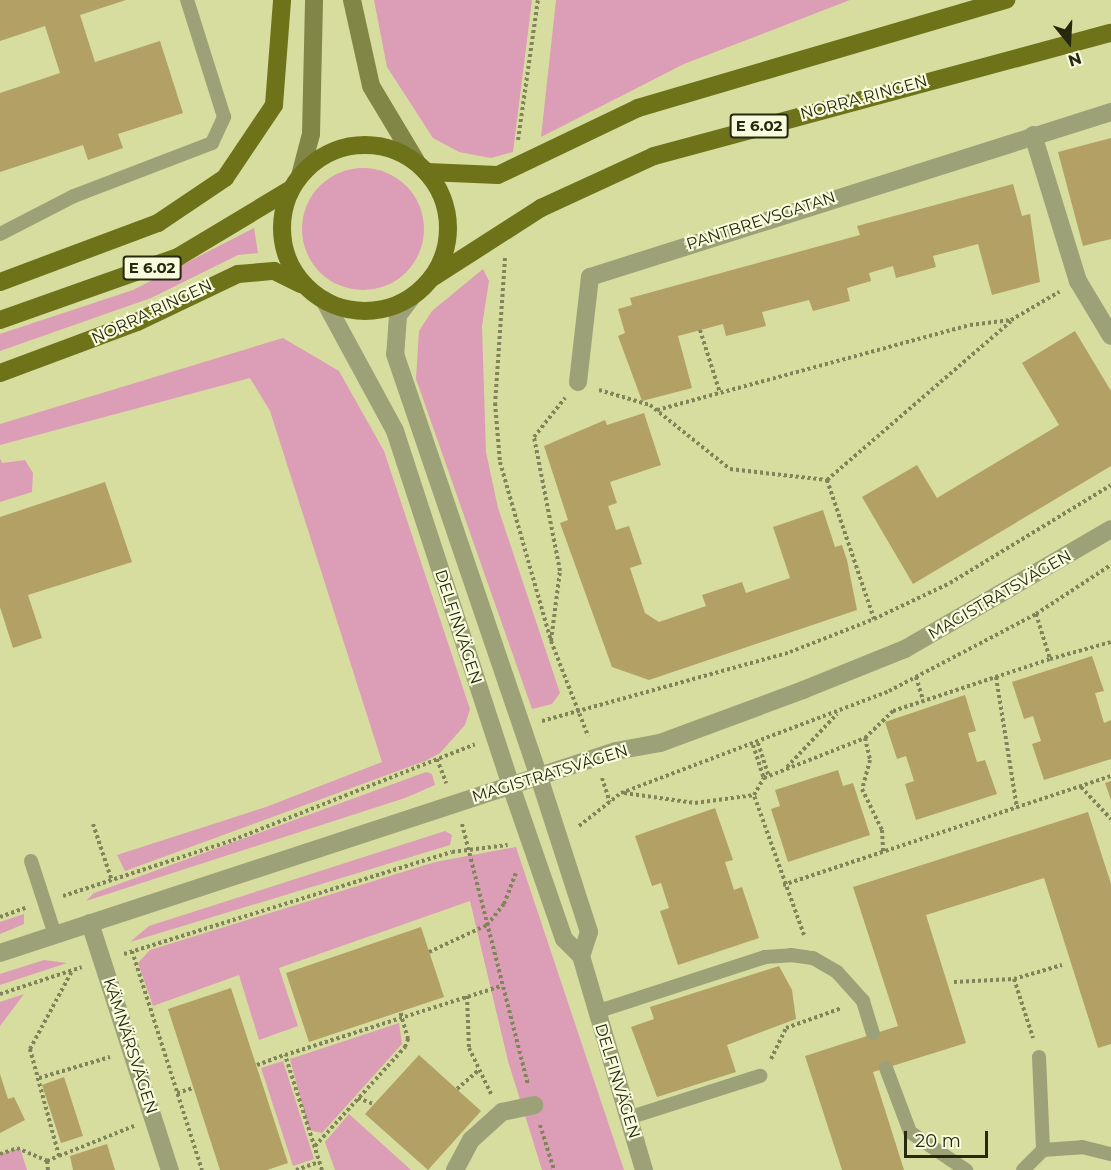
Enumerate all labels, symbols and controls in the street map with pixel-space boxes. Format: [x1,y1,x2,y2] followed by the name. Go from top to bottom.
[1039,12,1099,72] north arrow
[1066,49,1084,71] text: N
[798,72,930,124] street label: NORRA RINGEN
[729,114,789,138] road number: E 6.02
[684,188,838,254] street label: PANTBREVSGATAN
[122,256,182,280] road number: E 6.02
[89,276,215,348] street label: NORRA RINGEN
[925,546,1075,644] street label: MAGISTRATSVÄGEN
[430,567,486,687] street label: DELFINVÄGEN
[470,741,630,807] street label: MAGISTRATSVÄGEN
[99,976,161,1116] street label: KÄMNÄRSVÄGEN
[590,1021,644,1141] street label: DELFINVÄGEN
[907,1119,991,1157] scale bar
[915,1130,961,1152] text: 20 m

